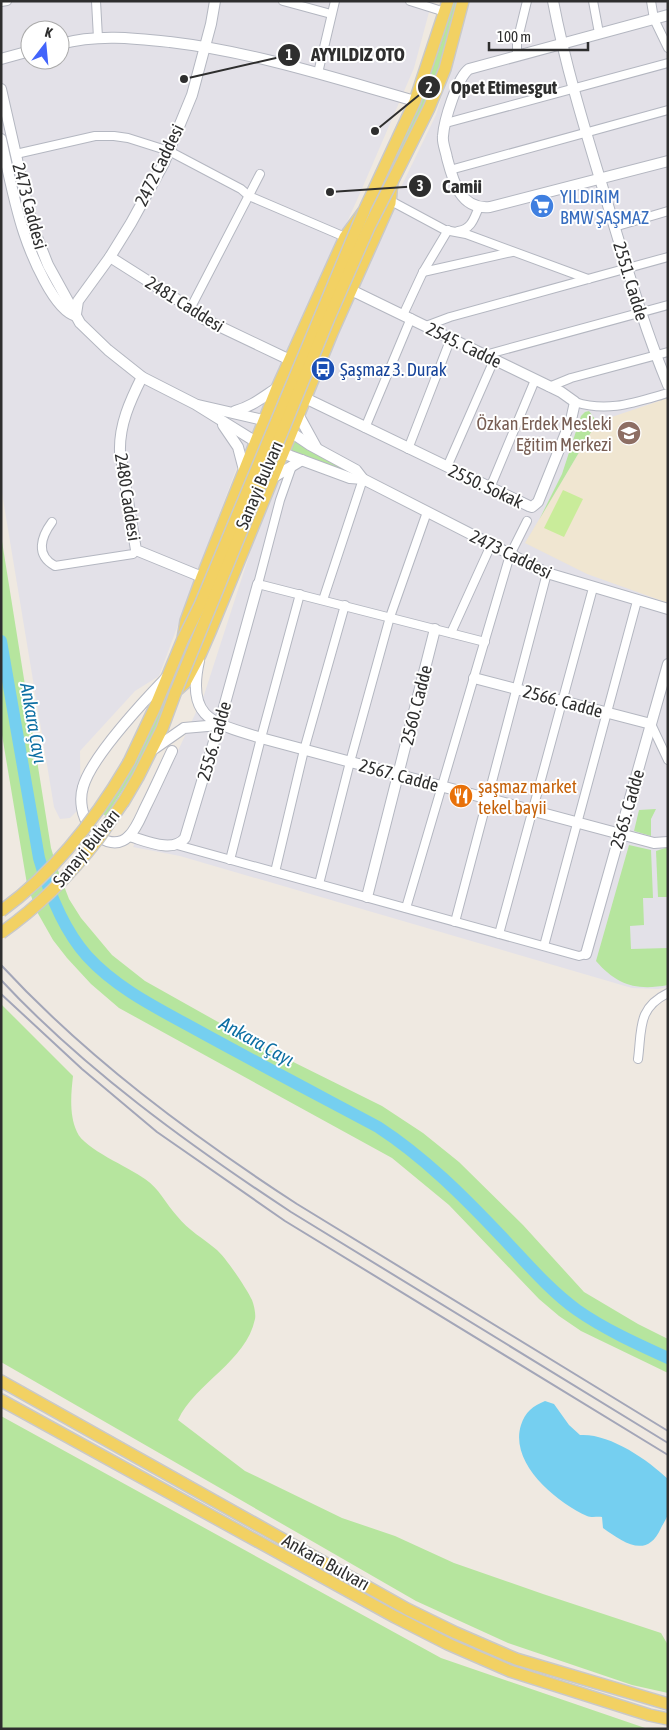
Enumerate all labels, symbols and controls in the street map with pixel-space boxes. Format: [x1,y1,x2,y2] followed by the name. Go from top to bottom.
[20,20,70,70] north arrow
[489,20,588,52] scale bar
[43,24,54,41] text: K
[497,28,531,45] text: 100 m
[276,38,415,72] callout: AYYILDIZ OTO
[310,43,405,65] text: AYYILDIZ OTO
[285,46,293,63] text: 1
[416,70,568,104] callout: Opet Etimesgut
[451,76,558,98] text: Opet Etimesgut
[425,79,433,96] text: 2
[130,121,188,209] street label: 2472 Caddesi
[8,161,52,251] street label: 2473 Caddesi
[407,169,492,203] callout: Camii
[442,175,482,197] text: Camii
[416,177,424,194] text: 3
[560,186,649,228] place label: YILDIRIM BMW ŞAŞMAZ
[529,193,555,219] supermarket icon: YILDIRIM BMW ŞAŞMAZ
[609,239,653,323] street label: 2551. Cadde
[142,272,228,336] street label: 2481 Caddesi
[423,318,505,372] street label: 2545. Cadde
[310,356,336,382] bus stop icon: Şaşmaz 3. Durak
[340,359,447,380] place label: Şaşmaz 3. Durak
[477,413,612,455] place label: Özkan Erdek Mesleki Eğitim Merkezi
[616,420,642,446] school or university icon: Özkan Erdek Mesleki Eğitim Merkezi
[231,438,287,532] street label: Sanayi Bulvarı
[111,452,145,542] street label: 2480 Caddesi
[445,460,527,512] street label: 2550. Sokak
[467,525,555,583] street label: 2473 Caddesi
[396,663,436,747] street label: 2560. Cadde
[16,680,52,765] water label: Ankara Çayı
[521,680,605,722] street label: 2566. Cadde
[193,699,235,783] street label: 2556. Cadde
[357,754,441,796] street label: 2567. Cadde
[606,767,648,851] street label: 2565. Cadde
[478,776,577,818] place label: şaşmaz market tekel bayii
[448,783,474,809] restaurant icon: şaşmaz market tekel bayii
[48,805,124,891] street label: Sanayi Bulvarı
[215,1011,298,1070] water label: Ankara Çayı
[279,1529,373,1595] street label: Ankara Bulvarı

